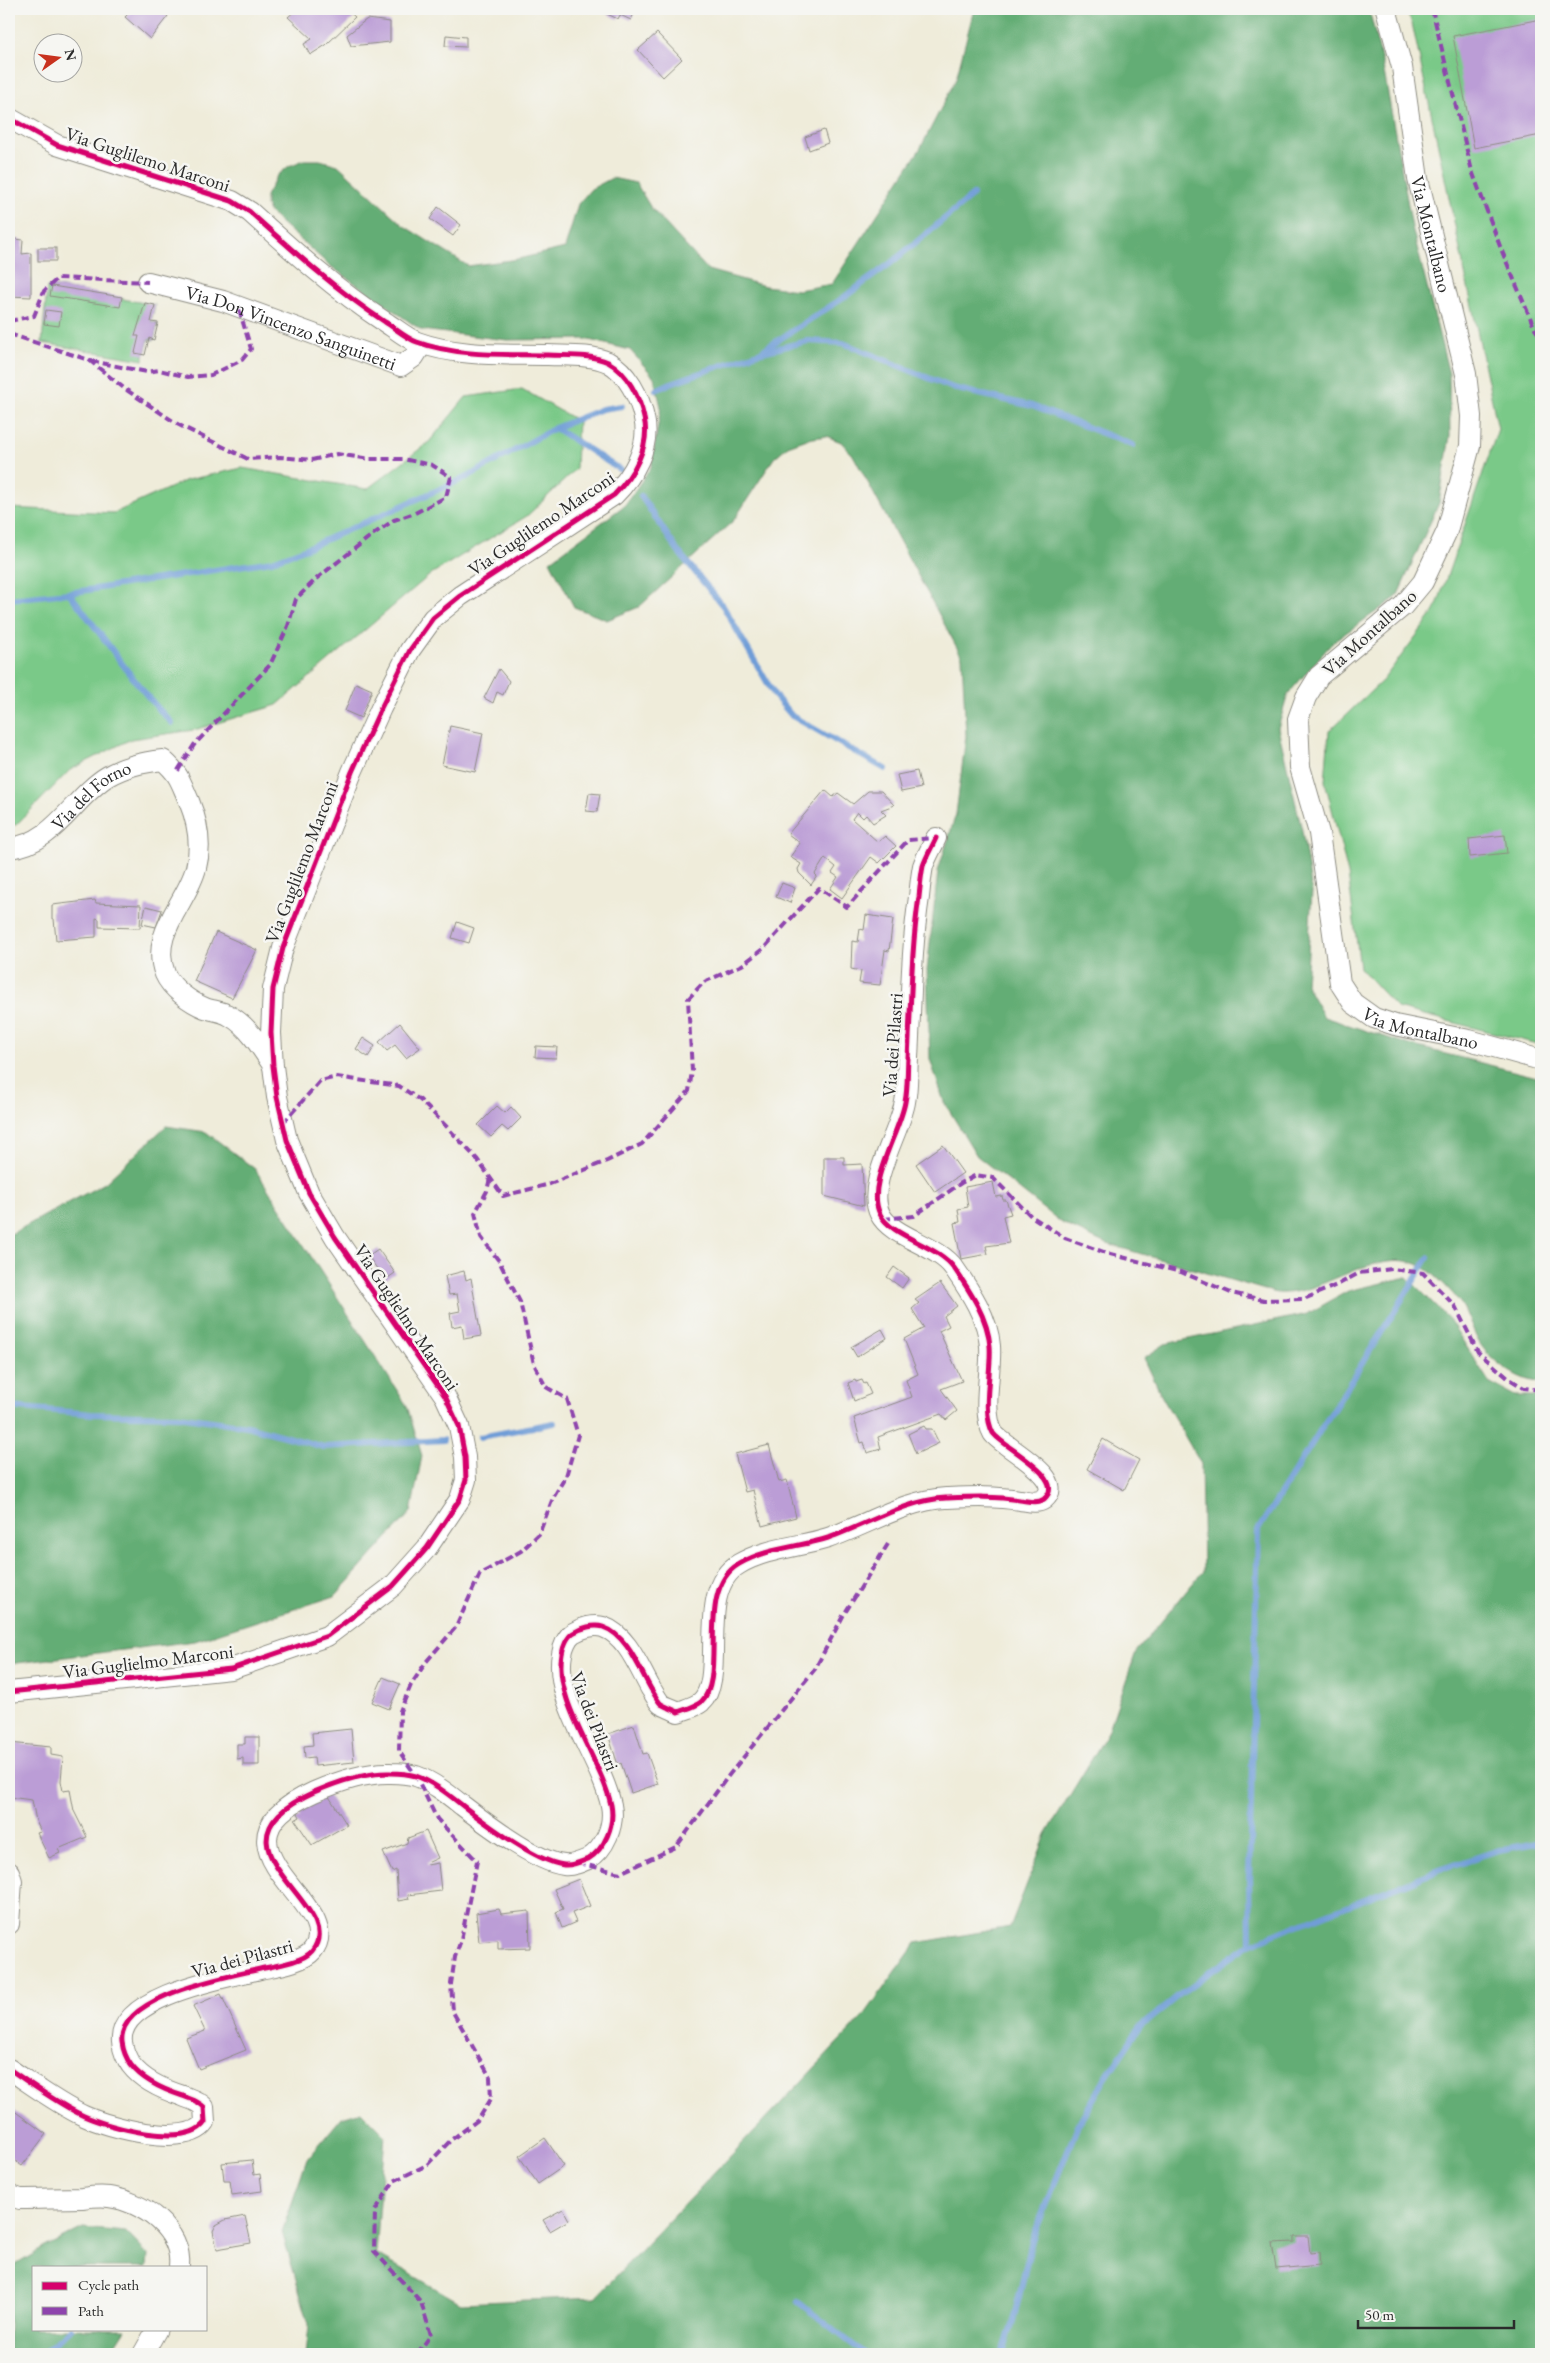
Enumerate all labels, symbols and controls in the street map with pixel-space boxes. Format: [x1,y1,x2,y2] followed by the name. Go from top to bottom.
[32,32,82,82] north arrow
[61,47,81,63] text: N
[62,121,234,198] street label: Via Guglilemo Marconi
[1405,173,1457,295] street label: Via Montalbano
[183,280,400,376] street label: Via Don Vincenzo Sanguinetti
[463,465,620,582] street label: Via Guglilemo Marconi
[1317,583,1422,682] street label: Via Montalbano
[46,755,134,836] street label: Via del Forno
[259,777,344,947] street label: Via Guglilemo Marconi
[876,992,909,1098] street label: Via dei Pilastri
[1357,1001,1481,1055] street label: Via Montalbano
[348,1239,465,1396] street label: Via Guglielmo Marconi
[61,1639,235,1684] street label: Via Guglielmo Marconi
[564,1668,625,1775] street label: Via dei Pilastri
[189,1933,296,1984] street label: Via dei Pilastri
[32,2266,208,2330] legend
[78,2275,140,2294] text: Cycle path
[1358,2298,1514,2330] scale bar
[78,2301,104,2320] text: Path
[1365,2305,1394,2324] text: 50 m

